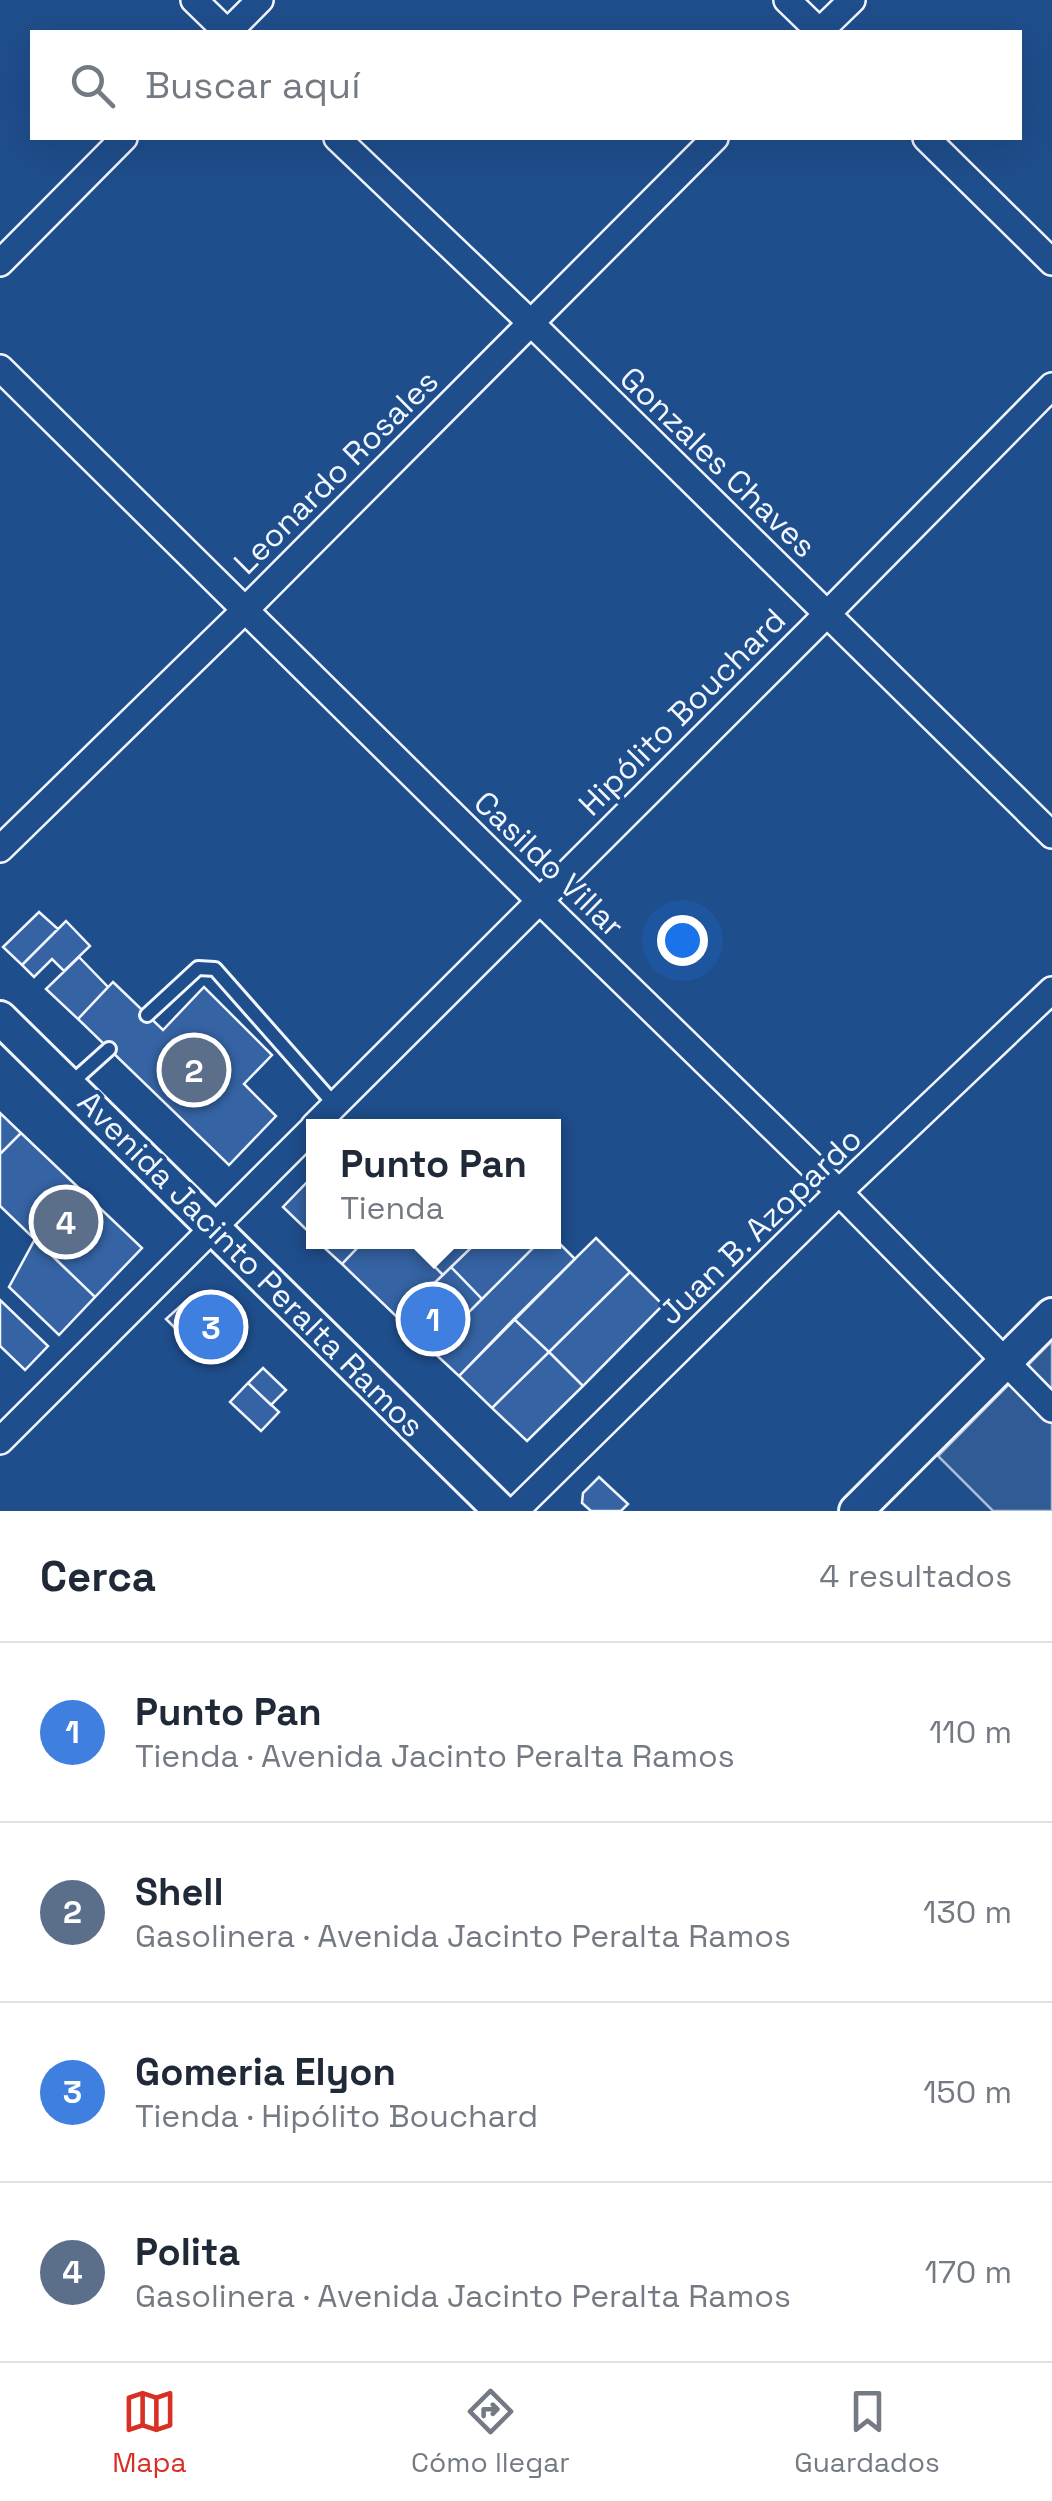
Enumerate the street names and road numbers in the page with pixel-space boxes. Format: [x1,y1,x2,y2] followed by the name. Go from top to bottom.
[611,358,825,566] street label: Gonzales Chaves
[225,361,447,583] street label: Leonardo Rosales
[570,600,794,824] street label: Hipólito Bouchard
[466,782,632,946] street label: Casildo Villar
[69,1082,433,1446] street label: Avenida Jacinto Peralta Ramos
[650,1119,870,1333] street label: Juan B. Azopardo

